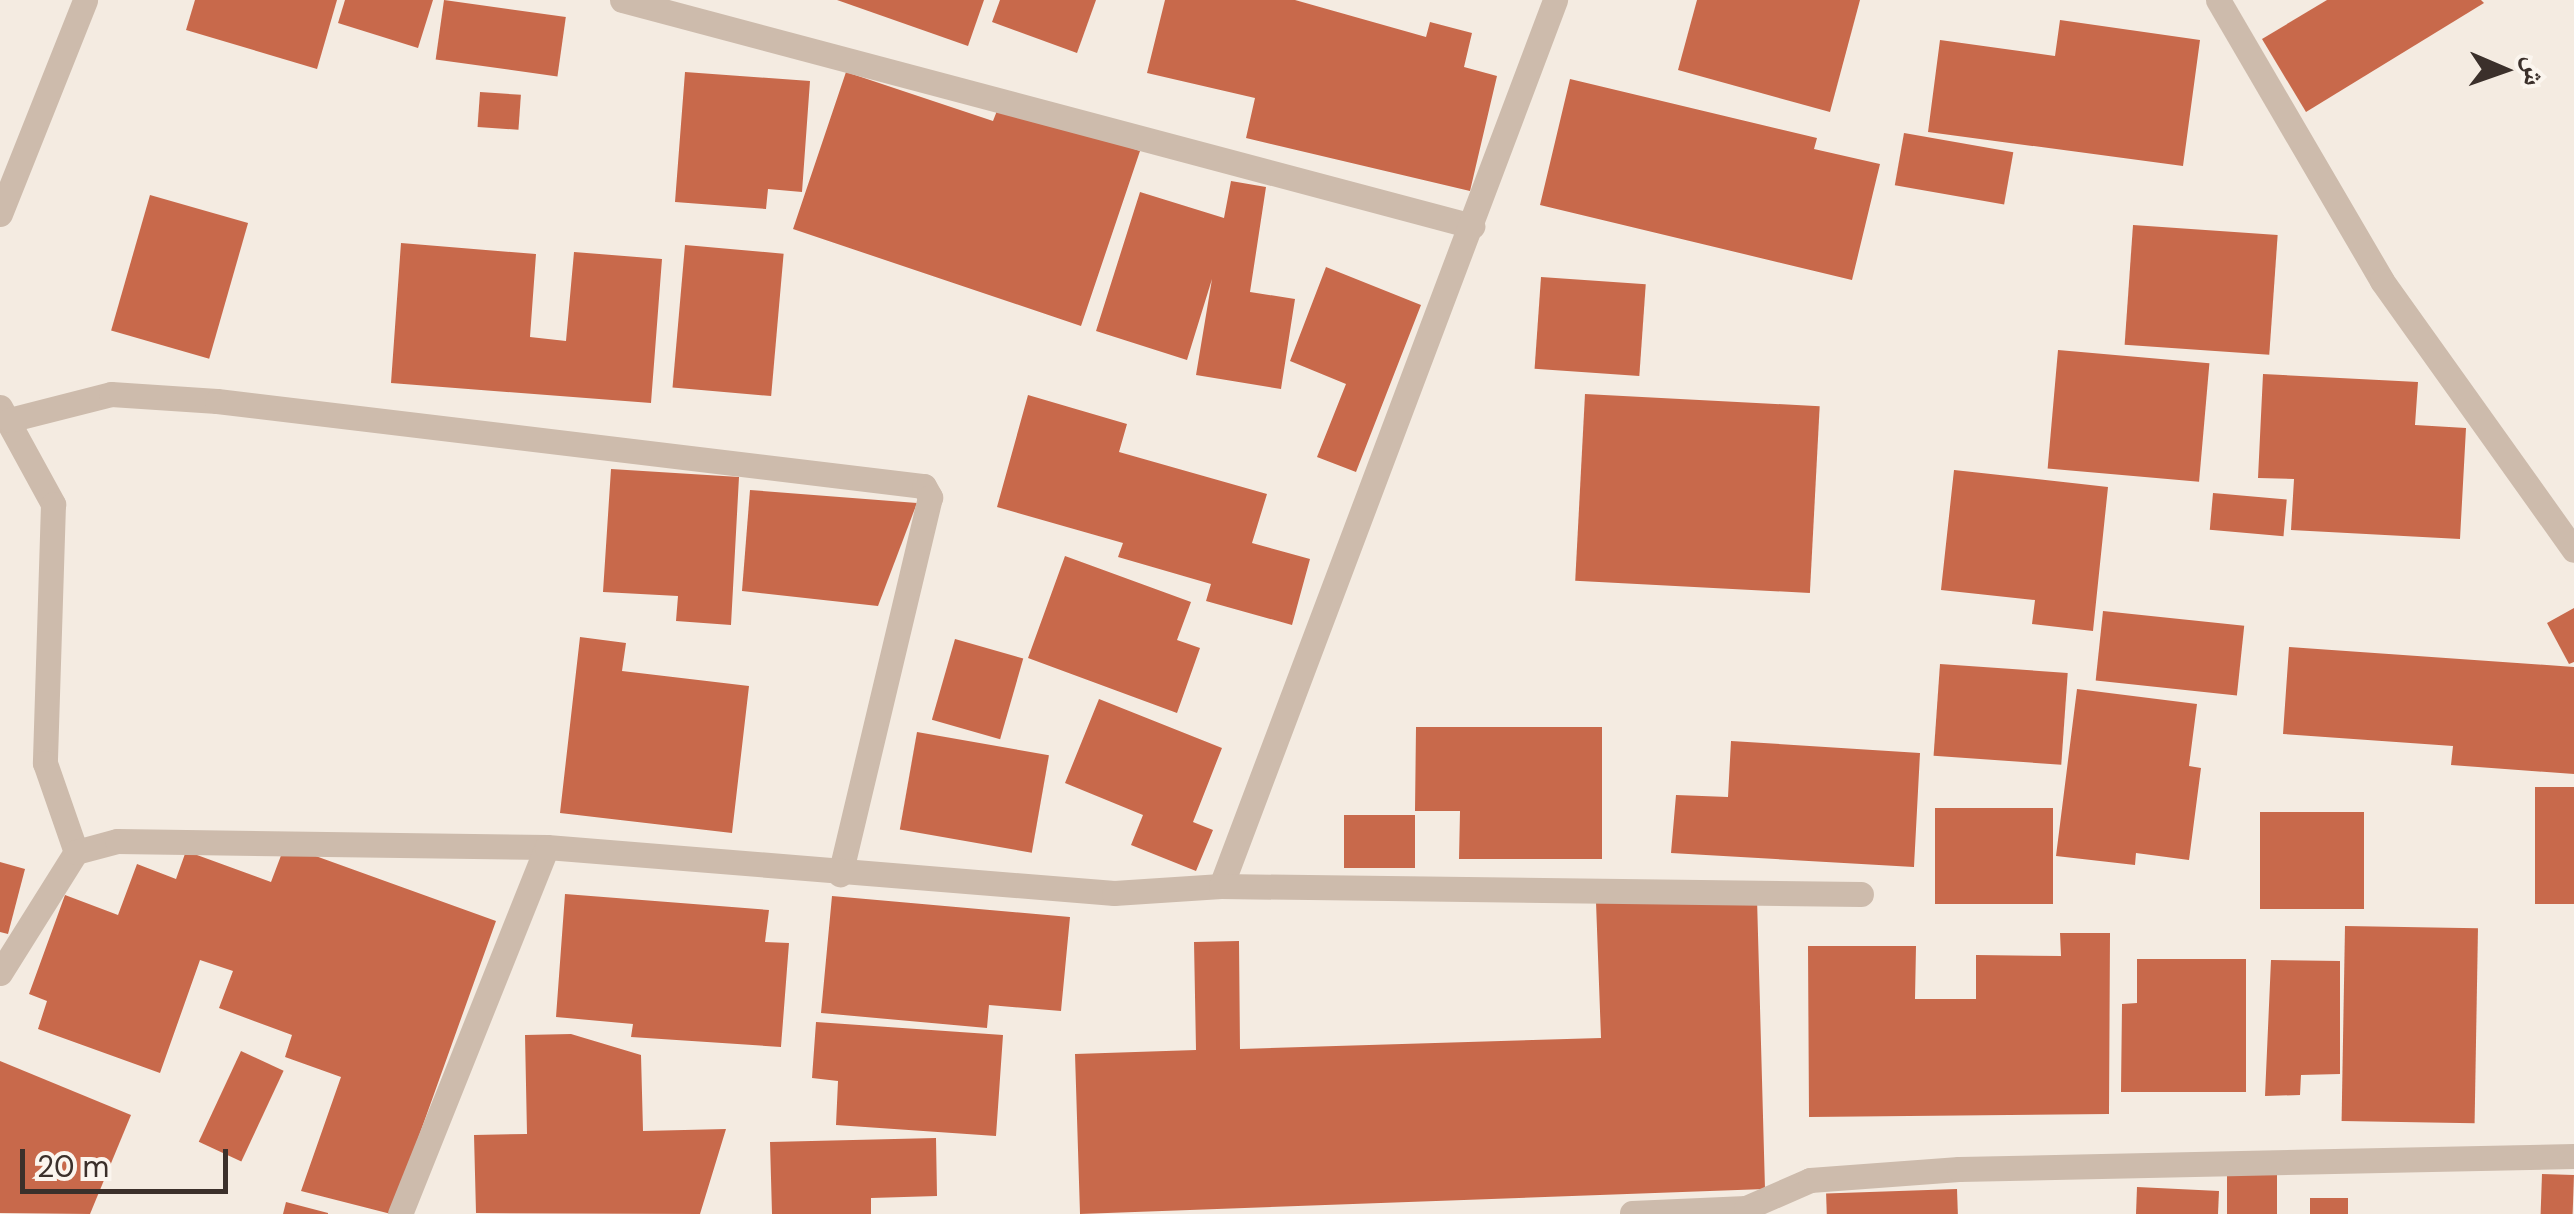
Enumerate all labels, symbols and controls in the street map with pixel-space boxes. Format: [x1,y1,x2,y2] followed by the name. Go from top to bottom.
[2454,20,2554,120] north arrow
[2515,56,2553,87] text: ش
[25,1129,232,1191] scale bar
[37,1147,109,1186] text: 20 m

